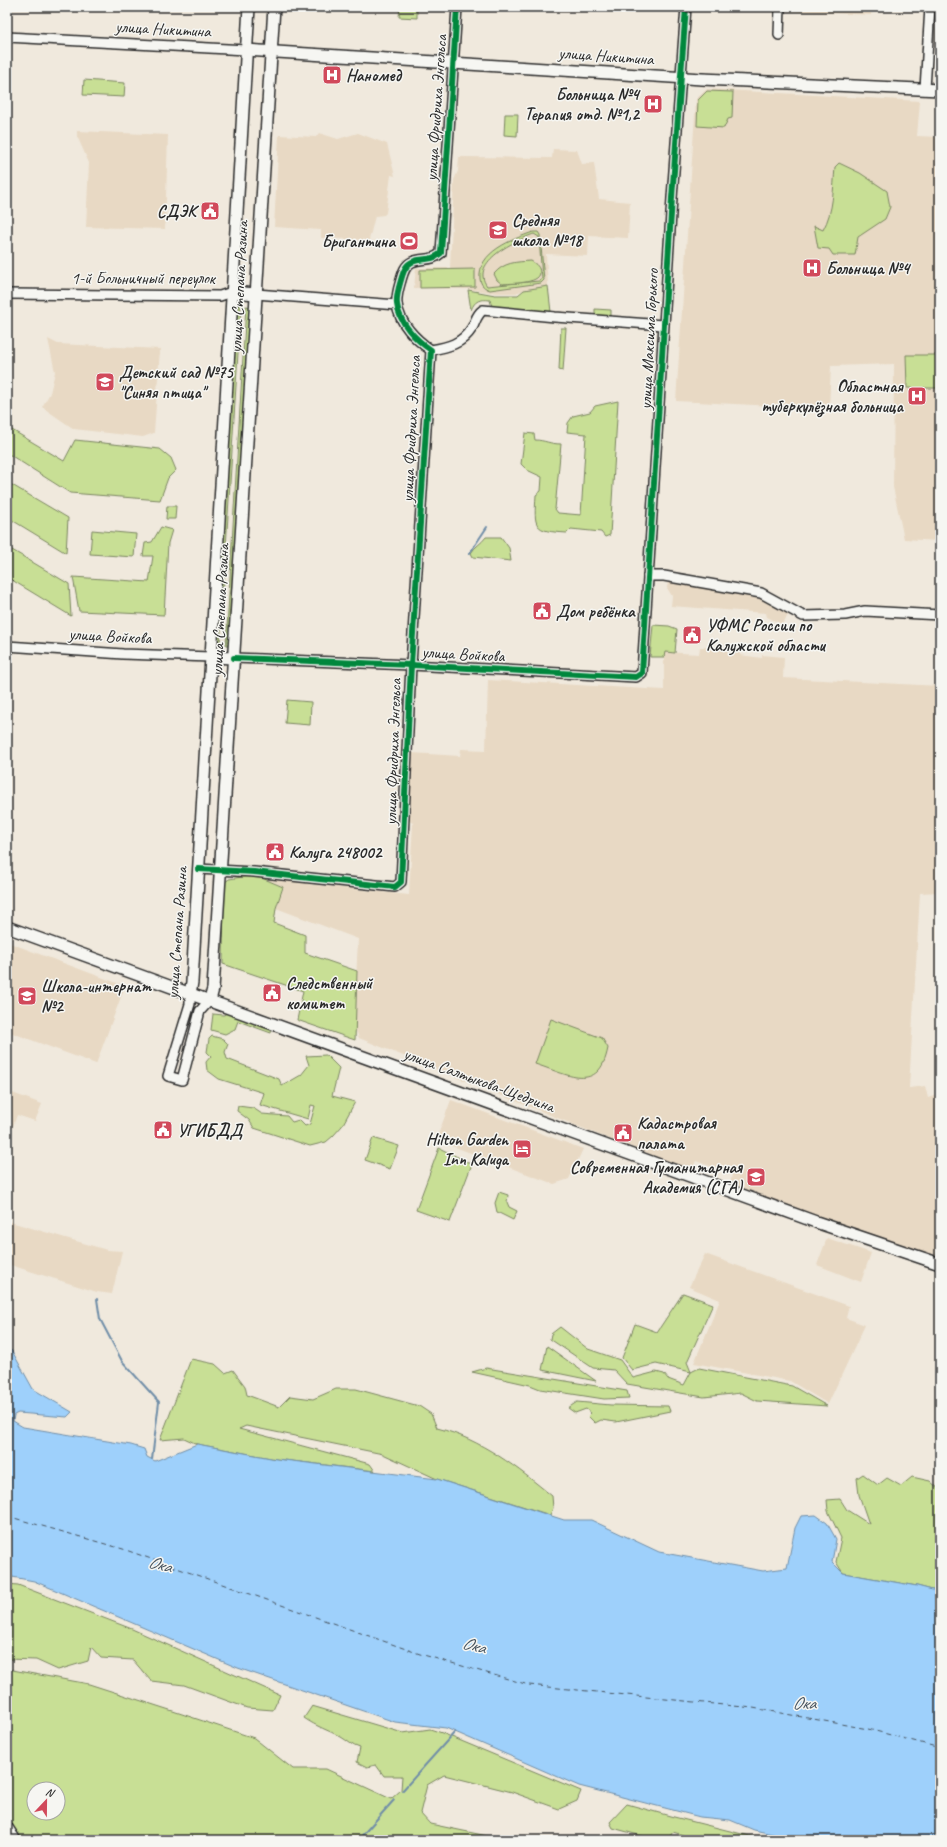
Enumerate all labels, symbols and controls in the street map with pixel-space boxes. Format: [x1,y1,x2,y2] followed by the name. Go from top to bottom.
[114,16,213,42] street label: улица Никитина
[420,33,452,183] street label: улица Фридриха Энгельса
[557,42,656,70] street label: улица Никитина
[321,64,343,86] hospital icon: Наномед
[346,65,403,86] place label: Наномед
[525,84,641,125] place label: Больница №4 Терапия отд. №1,2
[642,93,664,115] hospital icon: Больница №4 Терапия отд. №1,2
[199,200,221,222] public building icon: СДЭК
[157,201,199,222] place label: СДЭК
[512,210,584,251] place label: Средняя школа №18
[225,218,253,355] street label: улица Степана Разина
[487,219,509,241] school or university icon: Средняя школа №18
[398,230,420,252] sports icon: Бригантина
[322,231,396,252] place label: Бригантина
[801,257,823,279] hospital icon: Больница №4
[826,258,912,279] place label: Больница №4
[635,267,663,411] street label: улица Максима Горького
[71,268,217,289] street label: 1-й Больничный переулок
[397,354,425,504] street label: улица Фридриха Энгельса
[119,362,234,403] place label: Детский сад №75 "Синяя птица"
[94,371,116,393] school or university icon: Детский сад №75 "Синяя птица"
[761,376,905,418] place label: Областная туберкулёзная больница
[906,385,928,407] hospital icon: Областная туберкулёзная больница
[206,541,234,678] street label: улица Степана Разина
[531,600,553,622] public building icon: Дом ребёнка
[556,601,636,622] place label: Дом ребёнка
[706,615,826,656] place label: УФМС России по Калужской области
[67,623,153,649] street label: улица Войкова
[681,624,703,646] public building icon: УФМС России по Калужской области
[420,641,506,667] street label: улица Войкова
[380,677,406,827] street label: улица Фридриха Энгельса
[264,841,286,863] public building icon: Калуга 248002
[289,842,383,863] place label: Калуга 248002
[162,864,192,1001] street label: улица Степана Разина
[286,973,374,1014] place label: Следственный комитет
[41,976,152,1017] place label: Школа-интернат №2
[261,982,283,1004] public building icon: Следственный комитет
[16,985,38,1007] school or university icon: Школа-интернат №2
[400,1043,559,1118] street label: улица Салтыкова-Щедрина
[637,1113,717,1154] place label: Кадастровая палата
[152,1119,174,1141] public building icon: УГИБДД
[177,1120,243,1141] place label: УГИБДД
[612,1122,634,1144] public building icon: Кадастровая палата
[426,1129,510,1170] place label: Hilton Garden Inn Kaluga
[511,1138,533,1160] hotel icon: Hilton Garden Inn Kaluga
[570,1157,743,1198] place label: Современная Гуманитарная Академия (СГА)
[745,1166,767,1188] school or university icon: Современная Гуманитарная Академия (СГА)
[146,1550,176,1578] water label: Ока
[460,1631,490,1659] water label: Ока
[792,1692,818,1714] water label: Ока
[26,1781,66,1821] north arrow
[44,1784,58,1800] text: N

